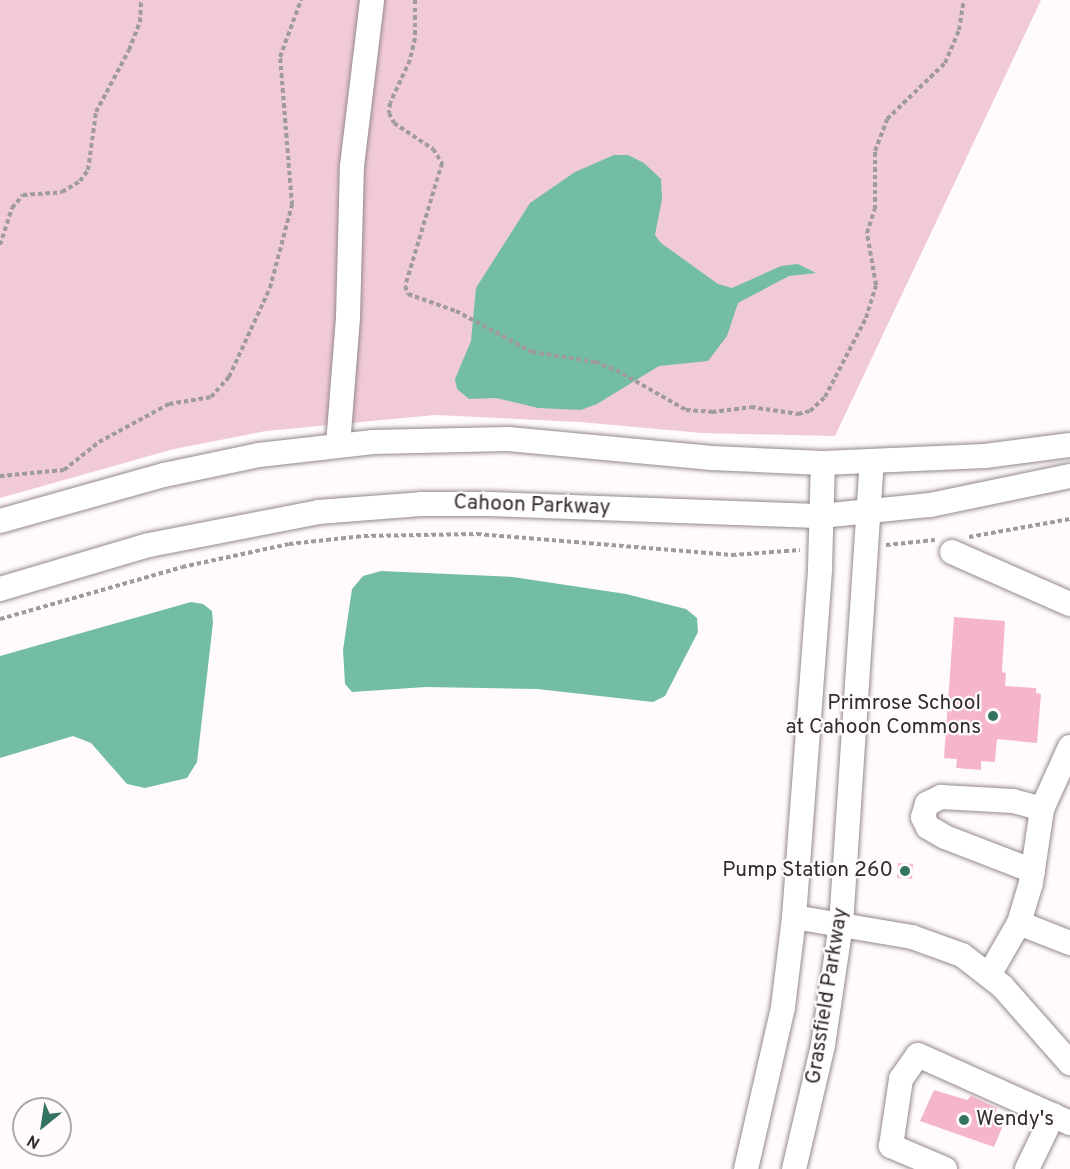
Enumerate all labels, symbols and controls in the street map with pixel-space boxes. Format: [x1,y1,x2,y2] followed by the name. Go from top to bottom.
[453,491,611,521] street label: Cahoon Parkway
[785,691,981,741] place label: Primrose School at Cahoon Commons
[986,709,1000,723] marker: Primrose School at Cahoon Commons
[722,858,893,884] place label: Pump Station 260
[898,864,912,878] marker: Pump Station 260
[802,906,854,1086] street label: Grassfield Parkway
[12,1097,72,1157] north arrow
[976,1107,1054,1133] place label: Wendy's
[957,1113,971,1127] marker: Wendy's
[24,1129,44,1152] text: N

